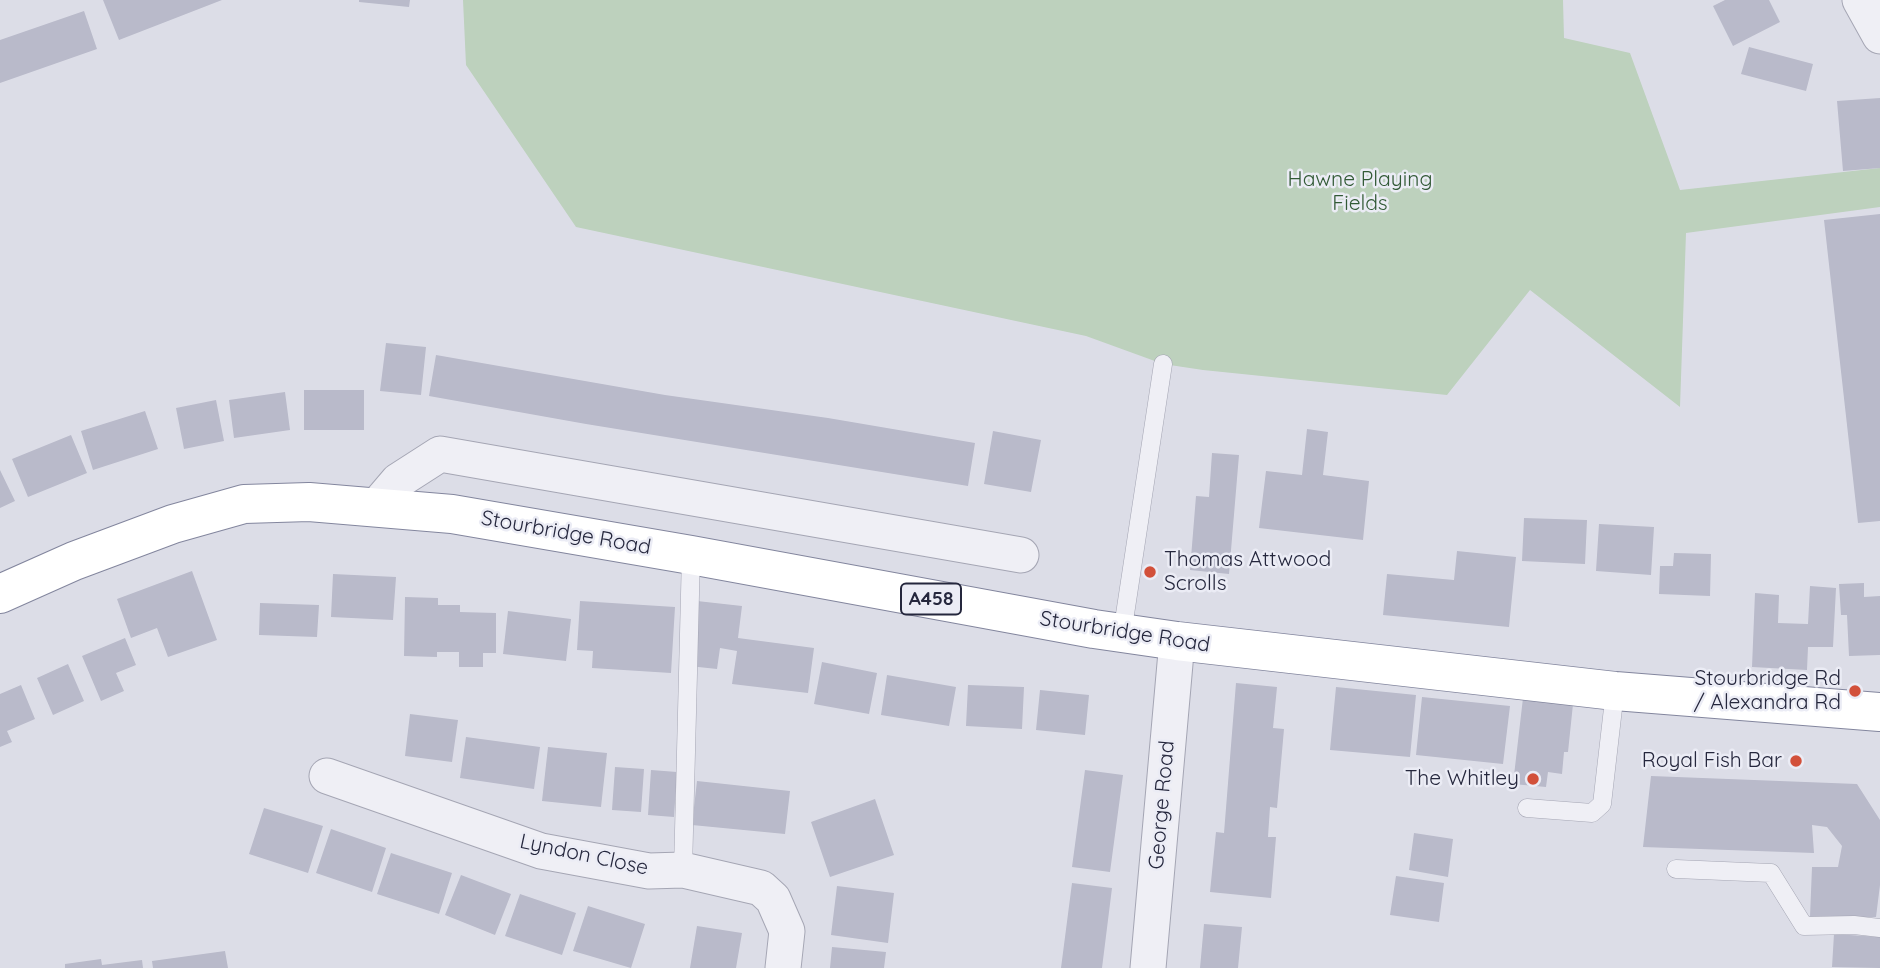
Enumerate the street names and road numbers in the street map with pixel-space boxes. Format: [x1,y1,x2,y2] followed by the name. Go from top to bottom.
[479,506,653,560] street label: Stourbridge Road
[901,584,961,614] road number: A458
[1038,606,1212,658] street label: Stourbridge Road
[1144,739,1180,871] street label: George Road
[517,829,651,881] street label: Lyndon Close

